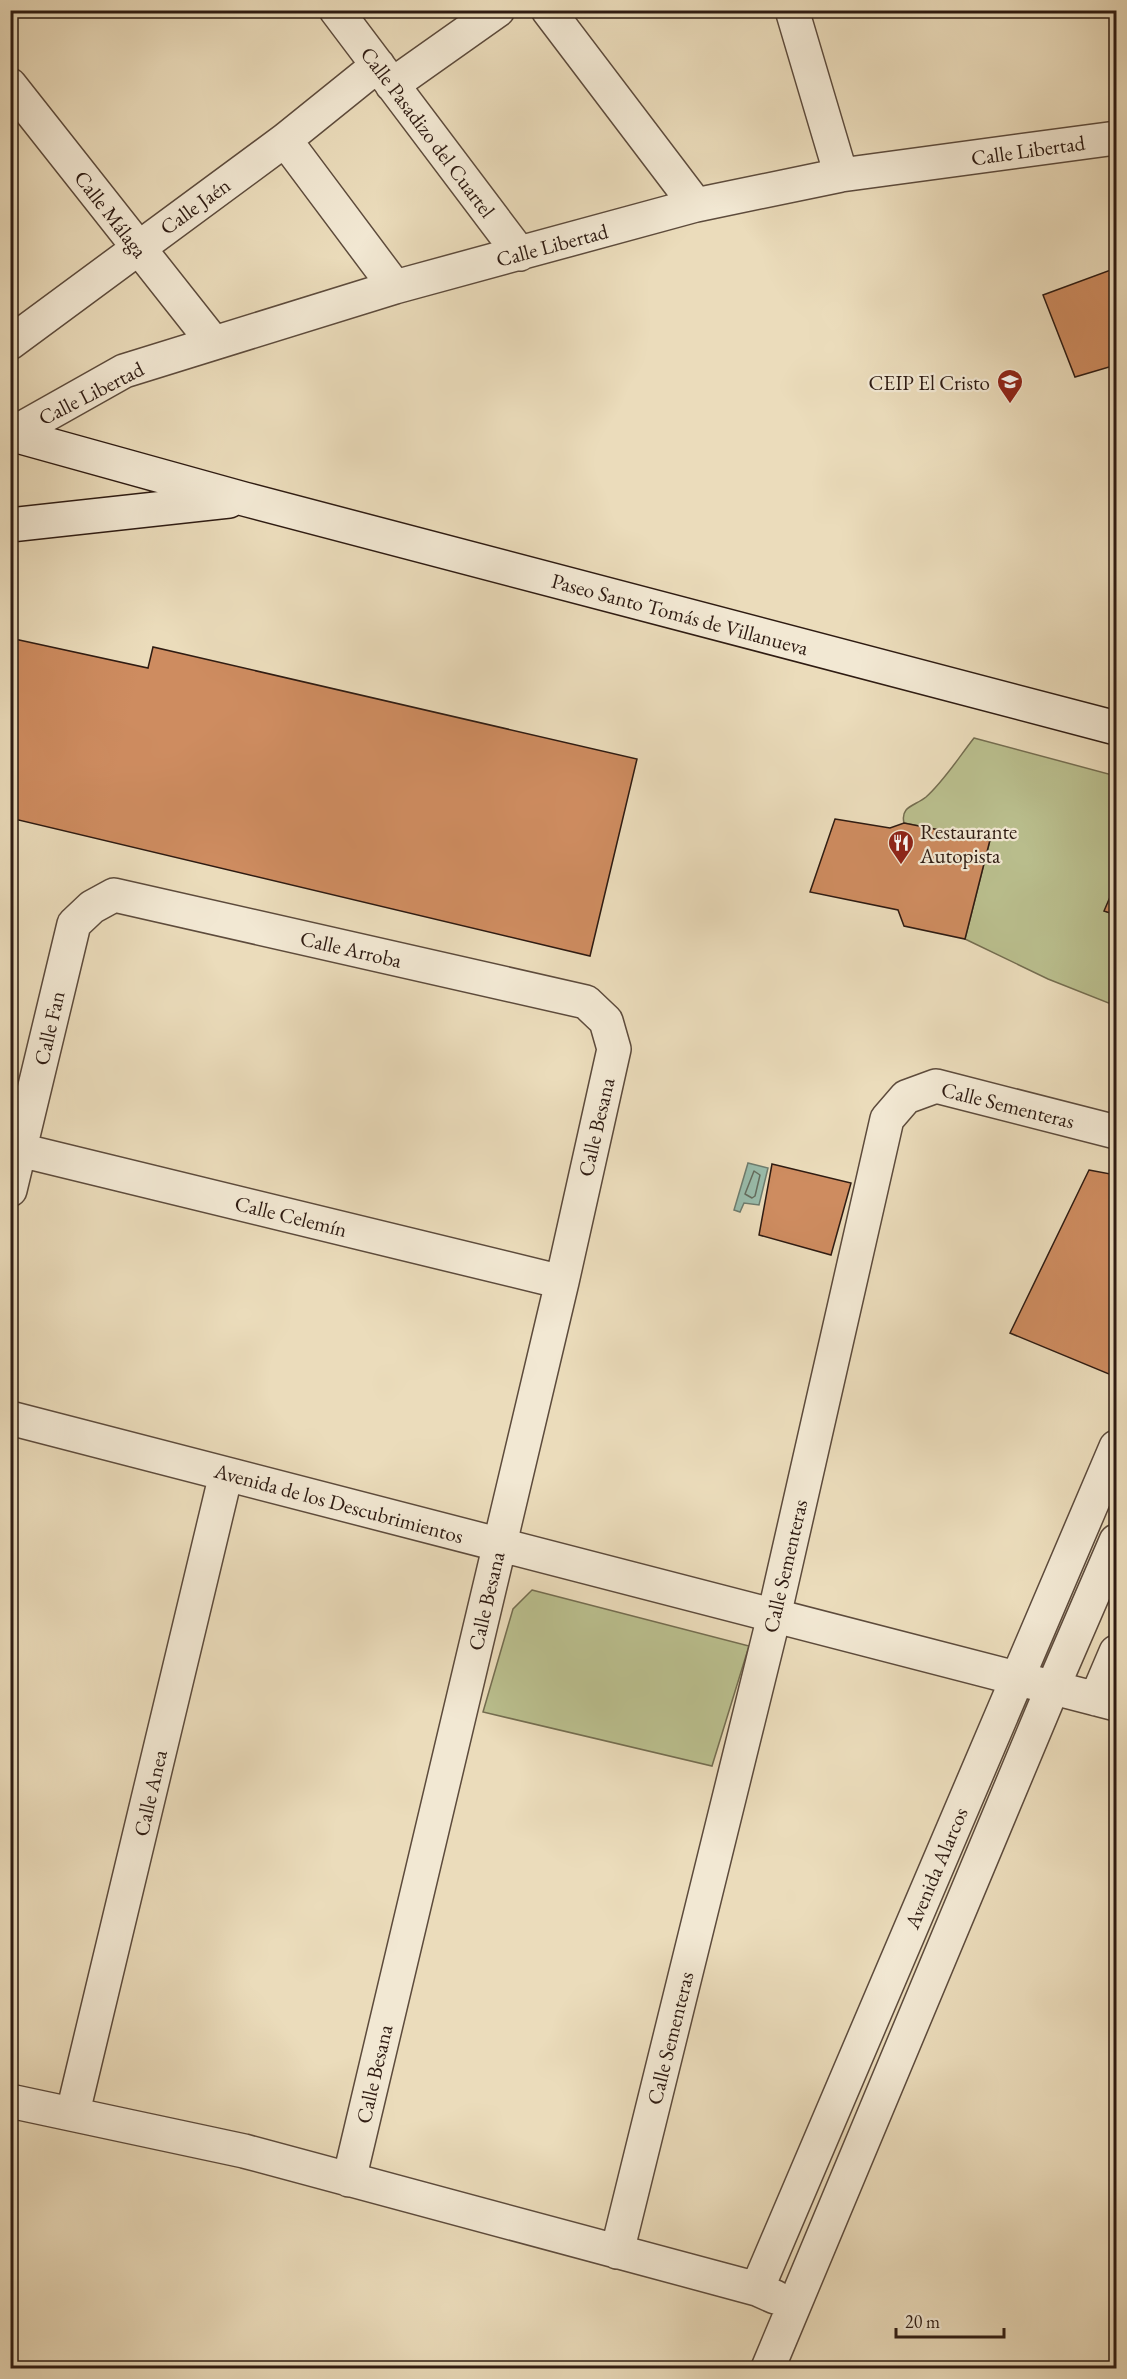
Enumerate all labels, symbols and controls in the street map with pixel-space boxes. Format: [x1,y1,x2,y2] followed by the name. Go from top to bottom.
[355,41,501,223] street label: Calle Pasadizo del Cuartel
[969,129,1087,171] street label: Calle Libertad
[68,165,154,264] street label: Calle Málaga
[154,171,236,241] street label: Calle Jaén
[493,217,611,273] street label: Calle Libertad
[34,355,149,431] street label: Calle Libertad
[995,367,1025,405] school or university icon: CEIP El Cristo
[868,369,990,396] place label: CEIP El Cristo
[549,567,812,661] street label: Paseo Santo Tomás de Villanueva
[919,818,1017,869] place label: Restaurante Autopista
[886,828,916,866] restaurant icon: Restaurante Autopista
[298,924,405,974] street label: Calle Arroba
[27,988,71,1068] street label: Calle Fan
[571,1074,621,1179] street label: Calle Besana
[939,1075,1078,1135] street label: Calle Sementeras
[232,1189,350,1243] street label: Calle Celemín
[211,1456,467,1549] street label: Avenida de los Descubrimientos
[757,1496,814,1635] street label: Calle Sementeras
[461,1548,511,1653] street label: Calle Besana
[127,1747,173,1839] street label: Calle Anea
[898,1803,974,1934] street label: Avenida Alarcos
[640,1968,700,2107] street label: Calle Sementeras
[349,2021,399,2126] street label: Calle Besana
[896,2301,1004,2339] scale bar
[905,2310,940,2333] text: 20 m

